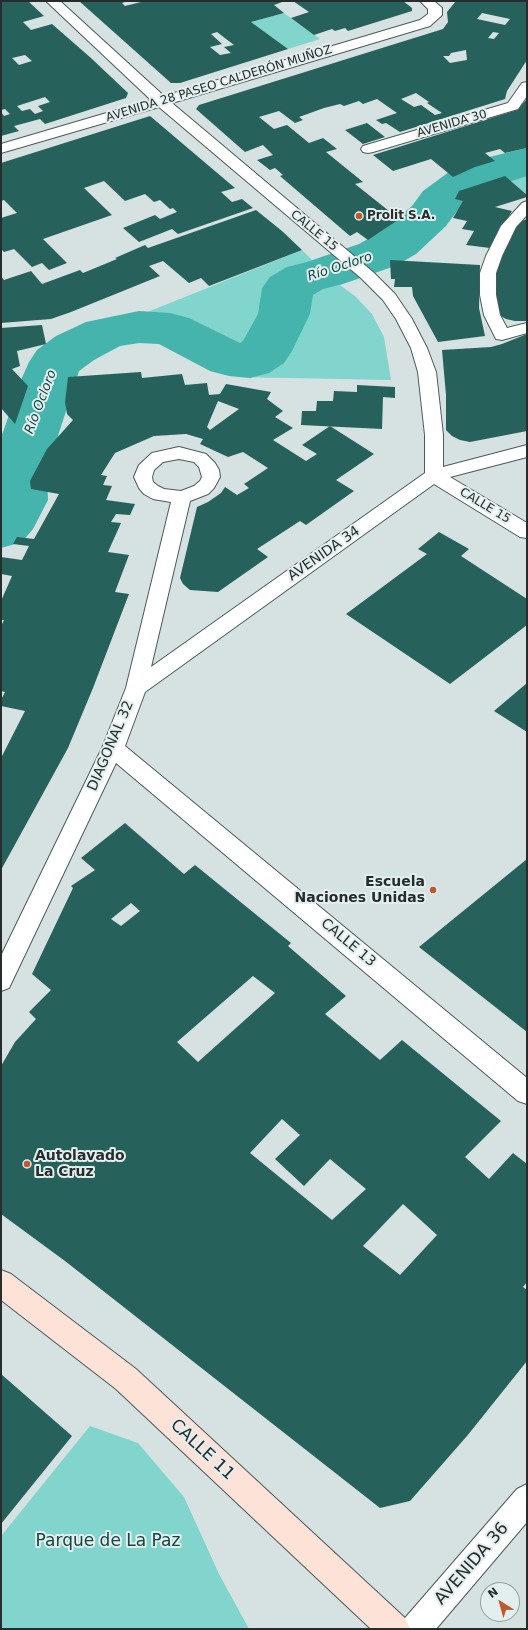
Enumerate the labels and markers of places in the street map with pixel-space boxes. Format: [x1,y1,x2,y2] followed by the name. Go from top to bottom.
[367,209,435,223] place label: Prolit S.A.
[354,211,364,221] marker: Prolit S.A.
[295,874,425,906] place label: Escuela Naciones Unidas
[428,885,438,895] marker: Escuela Naciones Unidas
[35,1148,125,1180] place label: Autolavado La Cruz
[22,1159,32,1169] marker: Autolavado La Cruz

